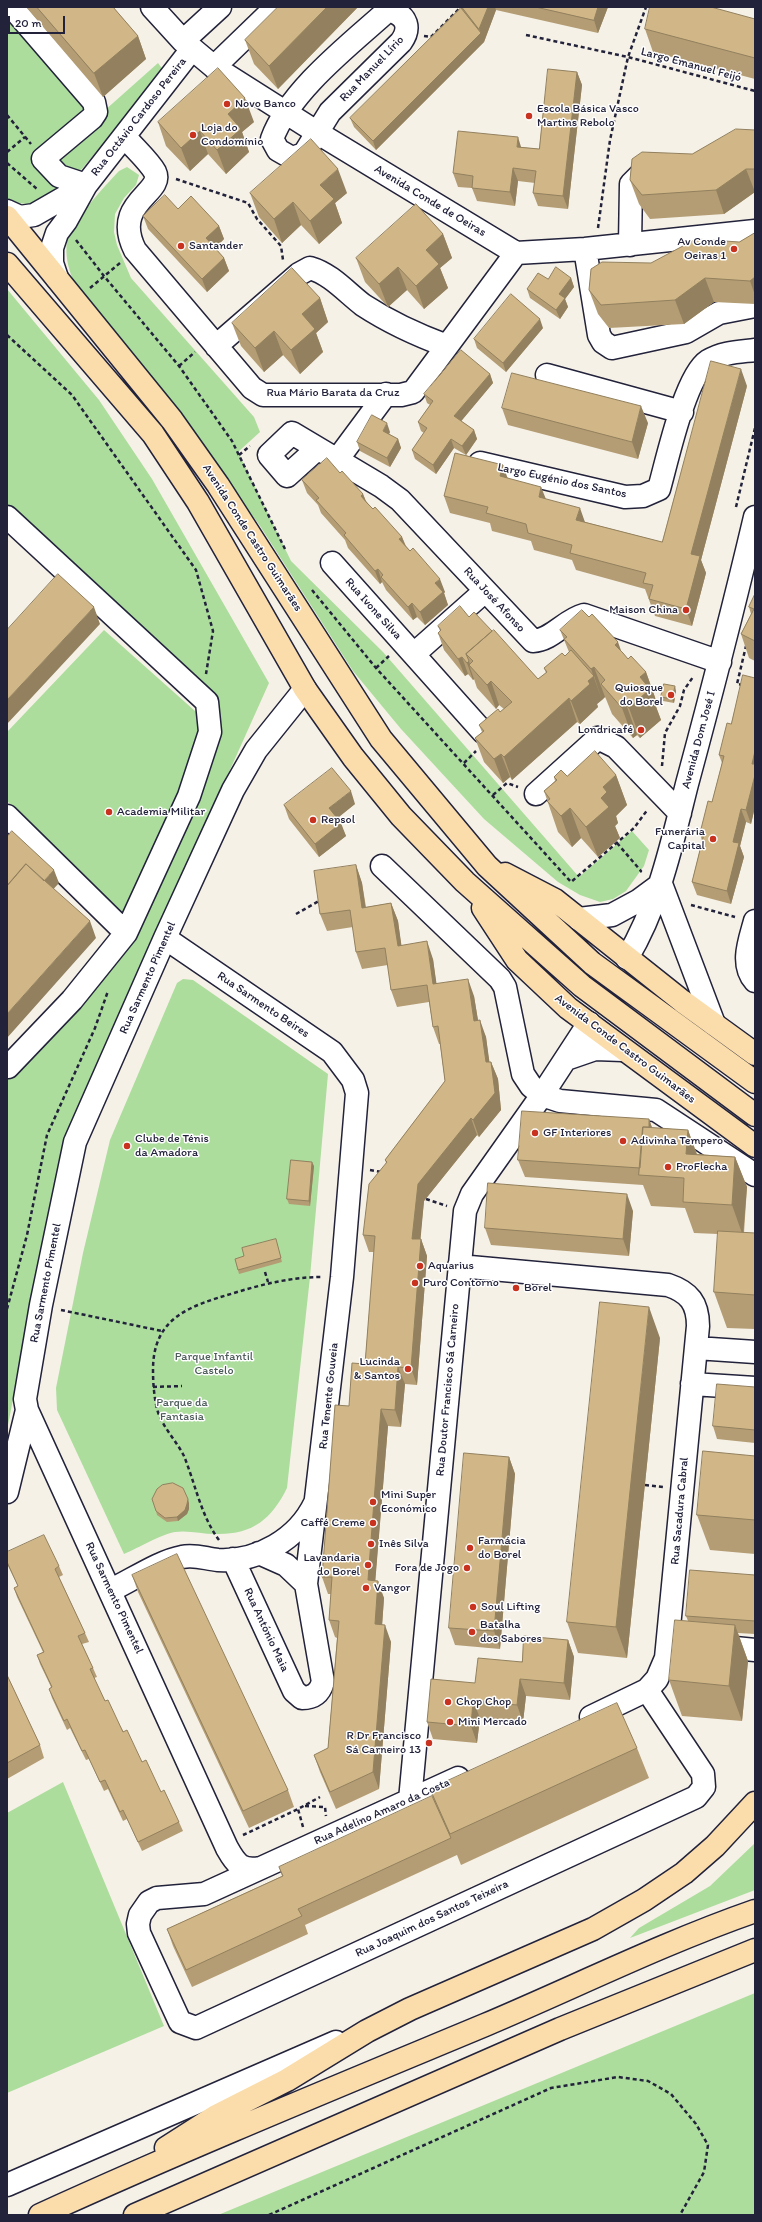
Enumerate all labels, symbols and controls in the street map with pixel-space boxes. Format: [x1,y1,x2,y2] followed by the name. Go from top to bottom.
[10,8,67,34] scale bar
[15,16,42,30] text: 20 m
[337,33,407,105] street label: Rua Manuel Lírio
[639,45,743,85] street label: Largo Emanuel Feijó
[88,55,190,179] street label: Rua Octávio Cardoso Pereira
[235,97,296,111] place label: Novo Banco
[222,99,232,109] marker: Novo Banco
[537,102,639,130] place label: Escola Básica Vasco Martins Rebolo
[524,111,534,121] marker: Escola Básica Vasco Martins Rebolo
[201,121,263,149] place label: Loja do Condomínio
[188,130,198,140] marker: Loja do Condomínio
[371,162,489,240] street label: Avenida Conde de Oeiras
[677,235,726,263] place label: Av Conde Oeiras 1
[189,239,243,253] place label: Santander
[176,241,186,251] marker: Santander
[729,244,739,254] marker: Av Conde Oeiras 1
[267,386,399,400] street label: Rua Mário Barata da Cruz
[496,460,628,502] street label: Largo Eugénio dos Santos
[199,462,305,614] street label: Avenida Conde Castro Guimarães
[460,564,528,636] street label: Rua José Afonso
[342,575,404,643] street label: Rua Ivone Silva
[609,603,678,617] place label: Maison China
[681,605,691,615] marker: Maison China
[615,681,663,709] place label: Quiosque do Borel
[666,690,676,700] marker: Quiosque do Borel
[679,690,719,790] street label: Avenida Dom José I
[578,723,633,737] place label: Londricafé
[636,725,646,735] marker: Londricafé
[117,805,205,819] place label: Academia Militar
[104,807,114,817] marker: Academia Militar
[321,813,355,827] place label: Repsol
[308,815,318,825] marker: Repsol
[655,825,705,853] place label: Funerária Capital
[708,834,718,844] marker: Funerária Capital
[117,920,179,1036] street label: Rua Sarmento Pimentel
[214,969,312,1041] street label: Rua Sarmento Beires
[552,991,698,1107] street label: Avenida Conde Castro Guimarães
[543,1126,611,1140] place label: GF Interiores
[530,1128,540,1138] marker: GF Interiores
[135,1132,209,1160] place label: Clube de Ténis da Amadora
[631,1134,723,1148] place label: Adivinha Tempero
[618,1136,628,1146] marker: Adivinha Tempero
[122,1141,132,1151] marker: Clube de Ténis da Amadora
[676,1160,727,1174] place label: ProFlecha
[663,1162,673,1172] marker: ProFlecha
[27,1222,65,1344] street label: Rua Sarmento Pimentel
[428,1259,474,1273] place label: Aquarius
[415,1261,425,1271] marker: Aquarius
[423,1276,499,1290] place label: Puro Contorno
[410,1278,420,1288] marker: Puro Contorno
[524,1281,552,1295] place label: Borel
[511,1283,521,1293] marker: Borel
[433,1303,463,1477] street label: Rua Doutor Francisco Sá Carneiro
[316,1342,342,1450] street label: Rua Tenente Gouveia
[175,1350,253,1378] park label: Parque Infantil Castelo
[354,1355,400,1383] place label: Lucinda & Santos
[403,1364,413,1374] marker: Lucinda & Santos
[156,1396,208,1424] park label: Parque da Fantasia
[668,1457,692,1565] street label: Rua Sacadura Cabral
[381,1488,437,1516] place label: Mini Super Económico
[368,1497,378,1507] marker: Mini Super Económico
[300,1516,365,1530] place label: Caffé Creme
[368,1518,378,1528] marker: Caffé Creme
[478,1534,526,1562] place label: Farmácia do Borel
[379,1537,429,1551] place label: Inês Silva
[366,1539,376,1549] marker: Inês Silva
[82,1540,146,1656] street label: Rua Sarmento Pimentel
[465,1543,475,1553] marker: Farmácia do Borel
[303,1551,360,1579] place label: Lavandaria do Borel
[363,1560,373,1570] marker: Lavandaria do Borel
[395,1561,459,1575] place label: Fora de Jogo
[462,1563,472,1573] marker: Fora de Jogo
[374,1581,411,1595] place label: Vangor
[361,1583,371,1593] marker: Vangor
[240,1586,292,1674] street label: Rua António Maia
[481,1600,540,1614] place label: Soul Lifting
[468,1602,478,1612] marker: Soul Lifting
[480,1618,542,1646] place label: Batalha dos Sabores
[467,1627,477,1637] marker: Batalha dos Sabores
[456,1695,511,1709] place label: Chop Chop
[443,1697,453,1707] marker: Chop Chop
[458,1715,527,1729] place label: Mini Mercado
[445,1717,455,1727] marker: Mini Mercado
[346,1729,421,1757] place label: R Dr Francisco Sá Carneiro 13
[424,1738,434,1748] marker: R Dr Francisco Sá Carneiro 13
[312,1776,452,1848] street label: Rua Adelino Amaro da Costa
[353,1877,511,1961] street label: Rua Joaquim dos Santos Teixeira

